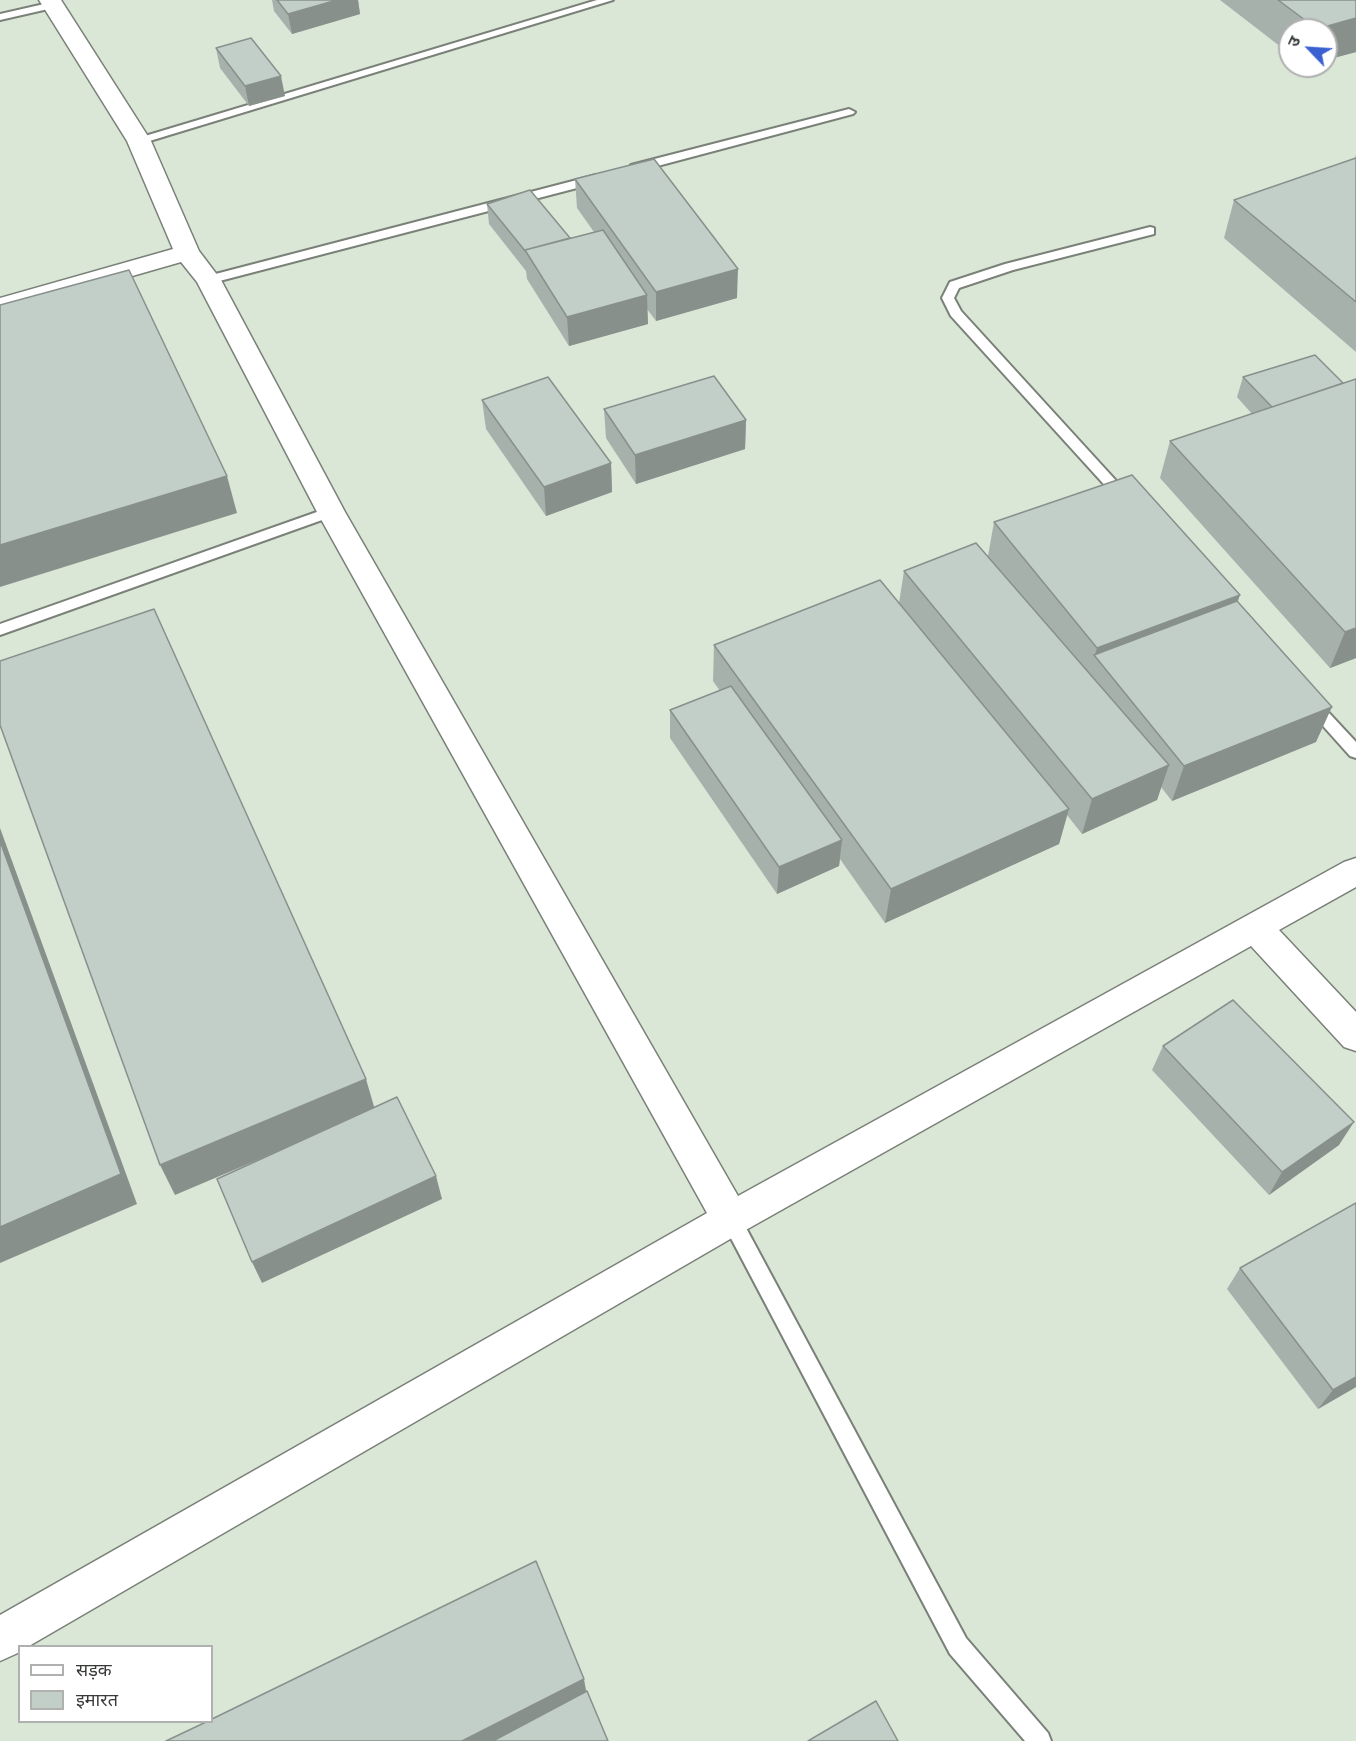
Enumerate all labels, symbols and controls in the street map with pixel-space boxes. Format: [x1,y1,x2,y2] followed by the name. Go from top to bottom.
[1278,18,1338,78] north arrow
[1282,32,1305,50] text: उ
[18,1645,213,1723] legend
[76,1657,112,1681] text: सड़क
[76,1687,118,1711] text: इमारत

